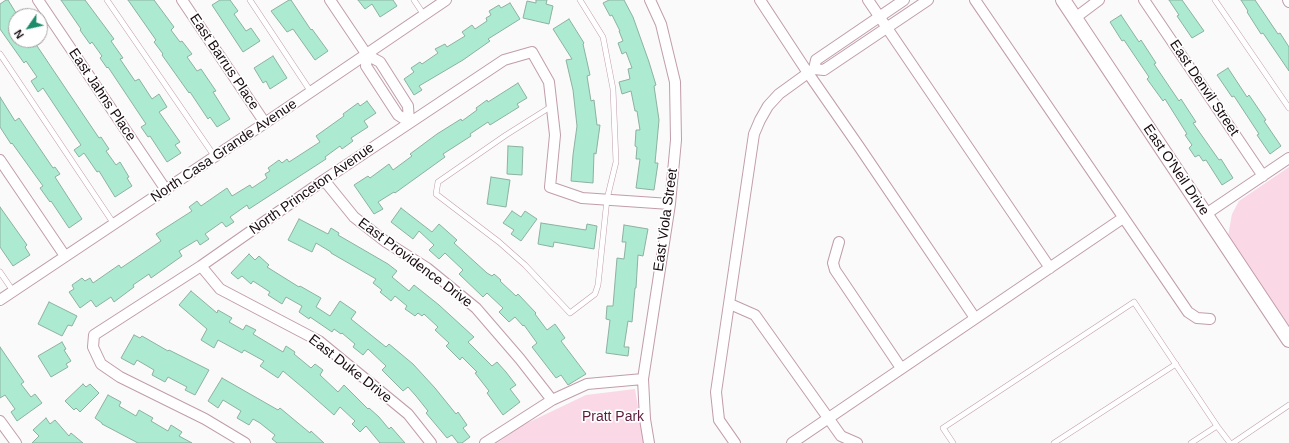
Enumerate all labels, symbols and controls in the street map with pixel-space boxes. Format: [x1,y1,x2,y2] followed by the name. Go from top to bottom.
[8,8,48,48] north arrow
[186,11,262,113] street label: East Barrus Place
[12,28,26,41] text: N
[1166,37,1242,139] street label: East Denvil Street
[65,45,139,145] street label: East Jahns Place
[148,96,300,206] street label: North Casa Grande Avenue
[1139,121,1213,219] street label: East O'Neil Drive
[246,140,378,238] street label: North Princeton Avenue
[650,167,682,273] street label: East Viola Street
[355,215,475,311] street label: East Providence Drive
[305,331,395,407] street label: East Duke Drive
[582,409,644,425] park label: Pratt Park

